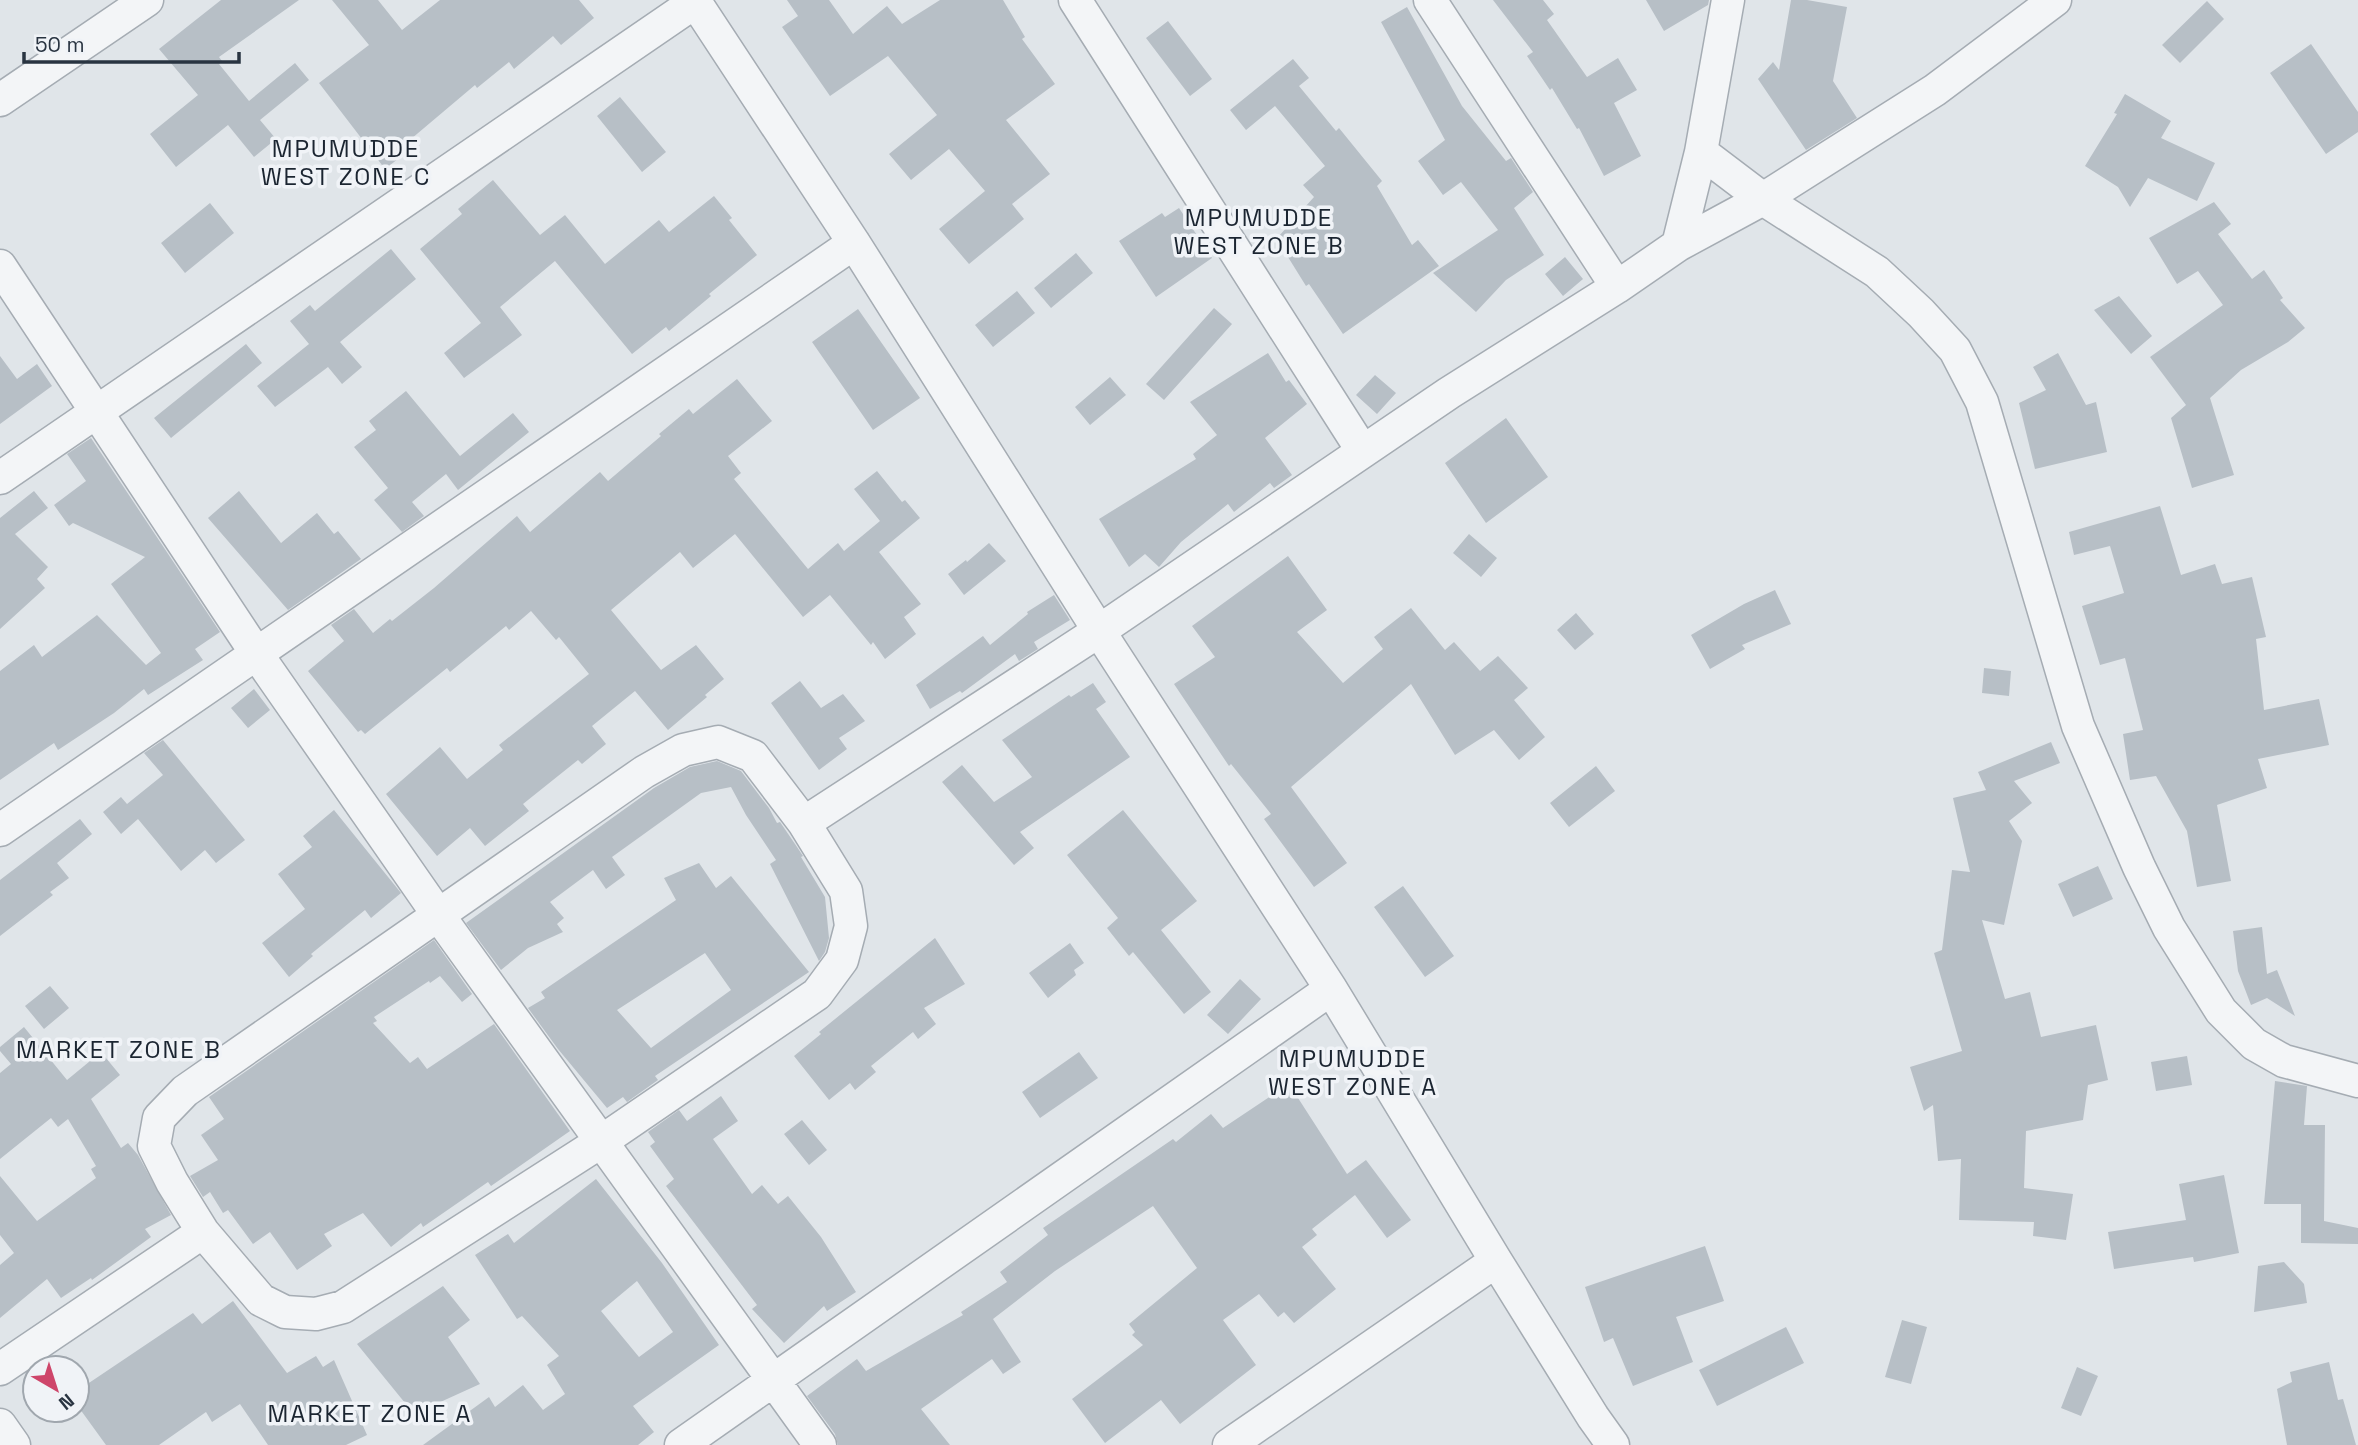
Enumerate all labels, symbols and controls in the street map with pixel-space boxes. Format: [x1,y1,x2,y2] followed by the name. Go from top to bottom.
[24,21,240,65] scale bar
[35,31,85,58] text: 50 m
[261,133,431,192] district label: MPUMUDDE WEST ZONE C
[1173,202,1345,261] district label: MPUMUDDE WEST ZONE B
[16,1034,222,1065] district label: MARKET ZONE B
[1268,1043,1438,1102] district label: MPUMUDDE WEST ZONE A
[21,1354,91,1424] north arrow
[54,1388,79,1416] text: N
[268,1398,472,1429] district label: MARKET ZONE A

